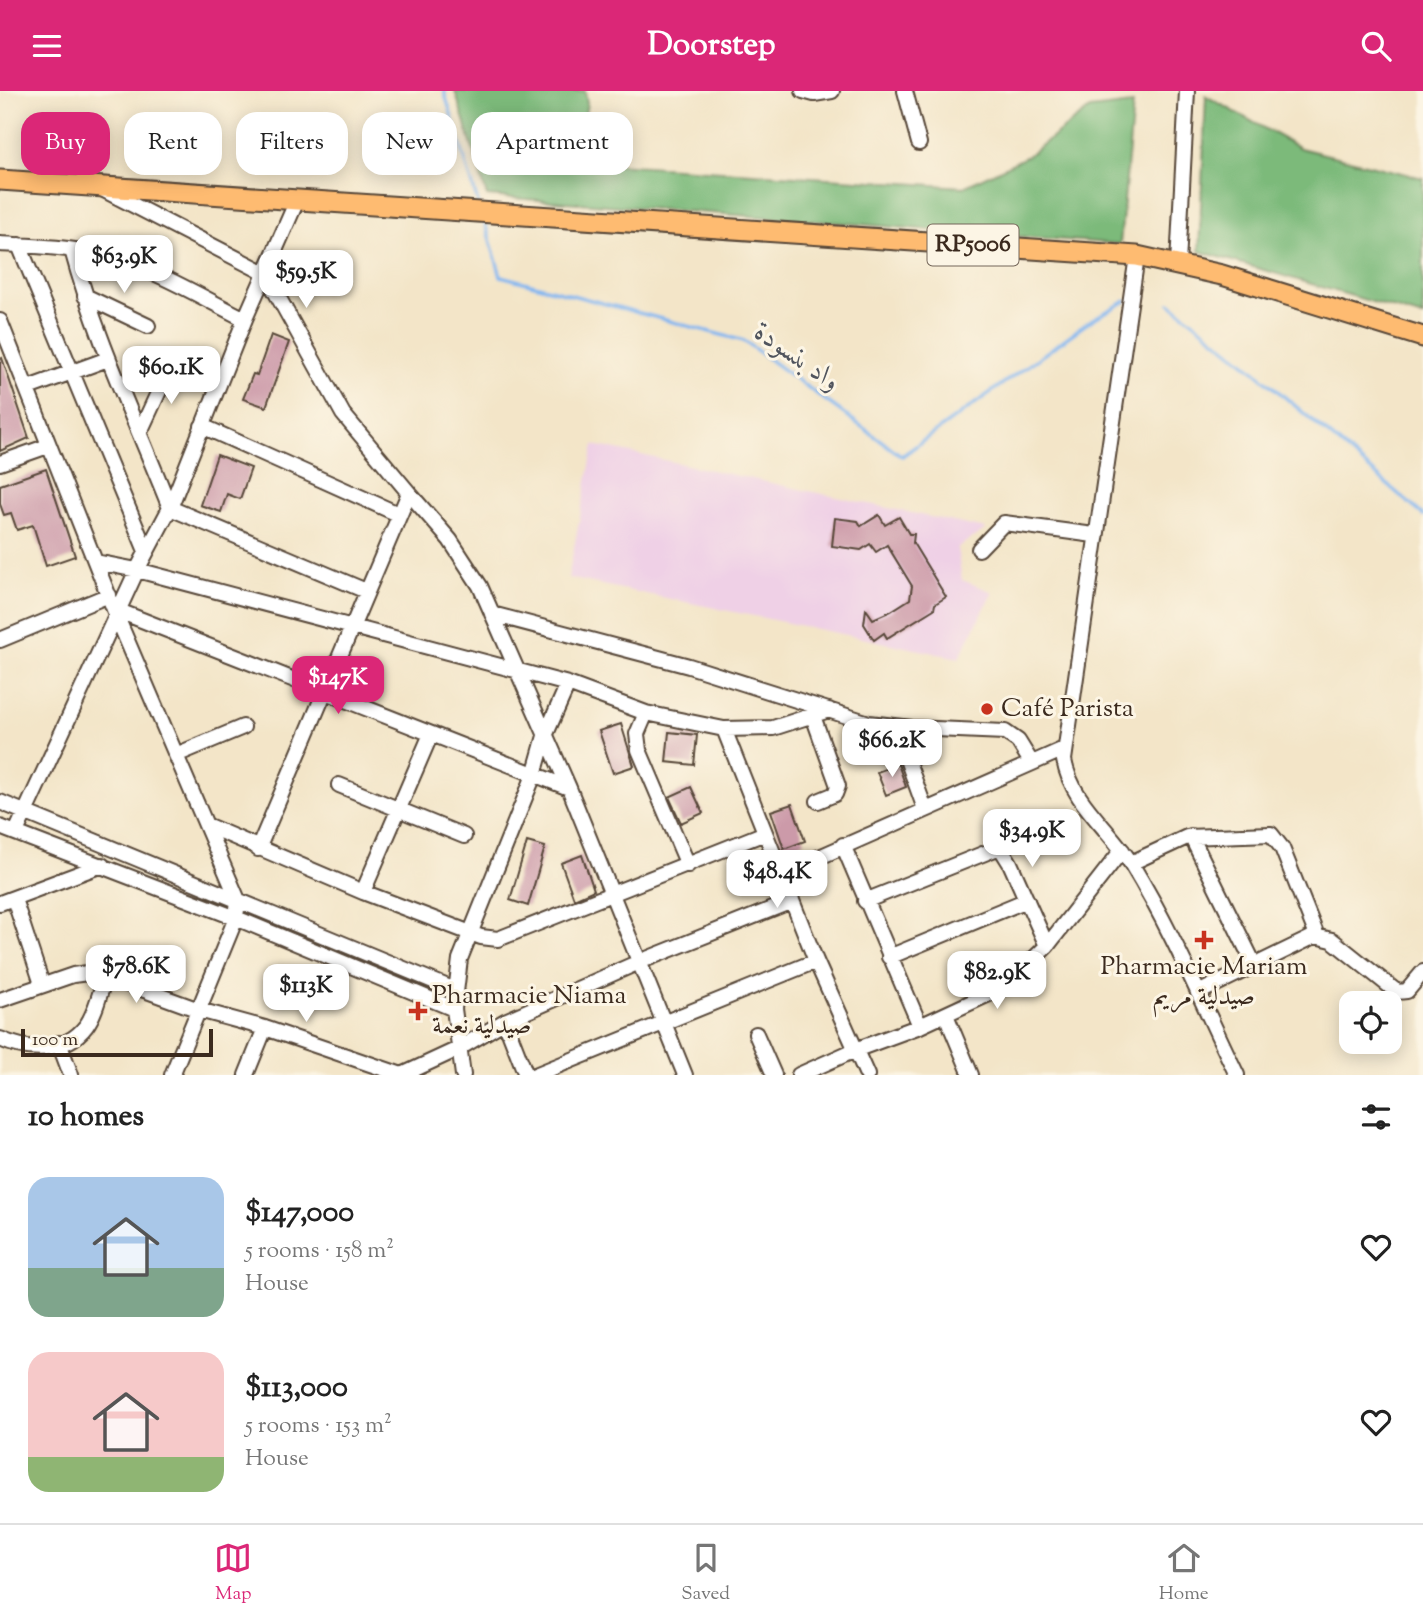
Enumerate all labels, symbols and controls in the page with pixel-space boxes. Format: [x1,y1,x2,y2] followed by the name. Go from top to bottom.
[647,23,776,69] text: Doorstep
[28,27,66,65] icon: menu
[1357,27,1395,65] icon: search
[21,112,110,175] chip: Buy
[124,112,222,175] chip: Rent
[236,112,348,175] chip: Filters
[362,112,457,175] chip: New
[471,112,633,175] chip: Apartment
[928,225,1018,265] road number: RP5006
[67,235,181,295] pin: $63.9K
[91,241,157,274] text: $63.9K
[249,251,363,310] pin: $59.5K
[275,256,337,289] text: $59.5K
[745,313,848,402] water label: واد بنسودة
[114,347,228,406] pin: $60.1K
[138,352,204,385] text: $60.1K
[289,657,387,716] pin: $147K
[308,662,368,695] text: $147K
[1001,691,1134,728] place label: Café Parista
[979,701,995,717] marker: Café Parista
[835,719,949,779] pin: $66.2K
[858,725,926,758] text: $66.2K
[975,809,1089,869] pin: $34.9K
[999,815,1065,848] text: $34.9K
[720,851,834,910] pin: $48.4K
[742,856,812,889] text: $48.4K
[1196,932,1212,948] marker: Pharmacie Mariam صيدلية مريم
[79,946,193,1005] pin: $78.6K
[1100,949,1308,1018] place label: Pharmacie Mariam صيدلية مريم
[102,951,170,984] text: $78.6K
[940,951,1054,1011] pin: $82.9K
[963,957,1031,990] text: $82.9K
[257,965,355,1024] pin: $113K
[279,970,333,1003] text: $113K
[432,978,627,1045] place label: Pharmacie Niama صيدلية نعمة
[1339,991,1402,1054] map controls
[1339,991,1402,1054] button: locate
[410,1003,426,1019] marker: Pharmacie Niama صيدلية نعمة
[21,1026,214,1058] scale bar
[32,1027,78,1054] text: 100 m
[28,1096,144,1139] text: 10 homes
[1357,1098,1395,1136] icon: filters
[245,1192,354,1235] text: $147,000
[84,1205,168,1289] icon: home
[1357,1228,1395,1266] icon: heart
[245,1235,394,1268] text: 5 rooms · 158 m²
[245,1268,309,1301] text: House
[245,1367,348,1410] text: $113,000
[84,1380,168,1464] icon: home
[1357,1403,1395,1441] icon: heart
[245,1410,392,1443] text: 5 rooms · 153 m²
[245,1443,309,1476] text: House
[214,1539,252,1608] tab: Map
[681,1539,730,1608] tab: Saved
[1159,1539,1209,1608] tab: Home

